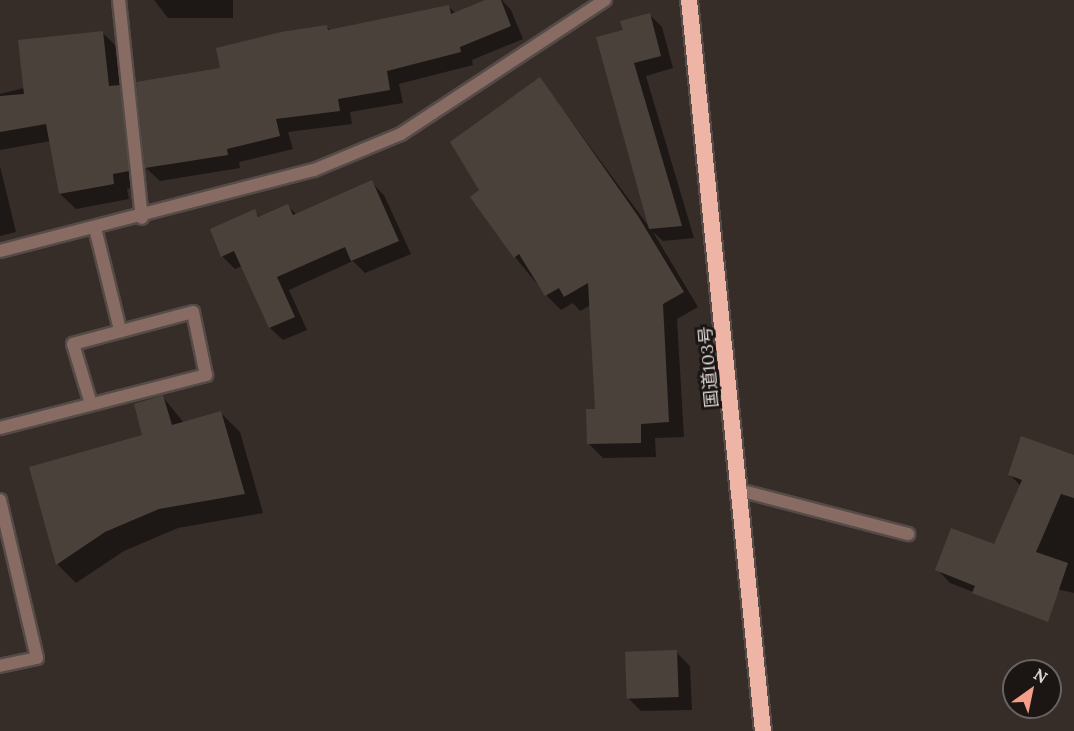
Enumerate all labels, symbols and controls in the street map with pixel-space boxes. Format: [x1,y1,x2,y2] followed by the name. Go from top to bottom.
[695,325,723,409] street label: 国道103号
[1002,659,1062,719] north arrow
[1030,664,1051,687] text: N

